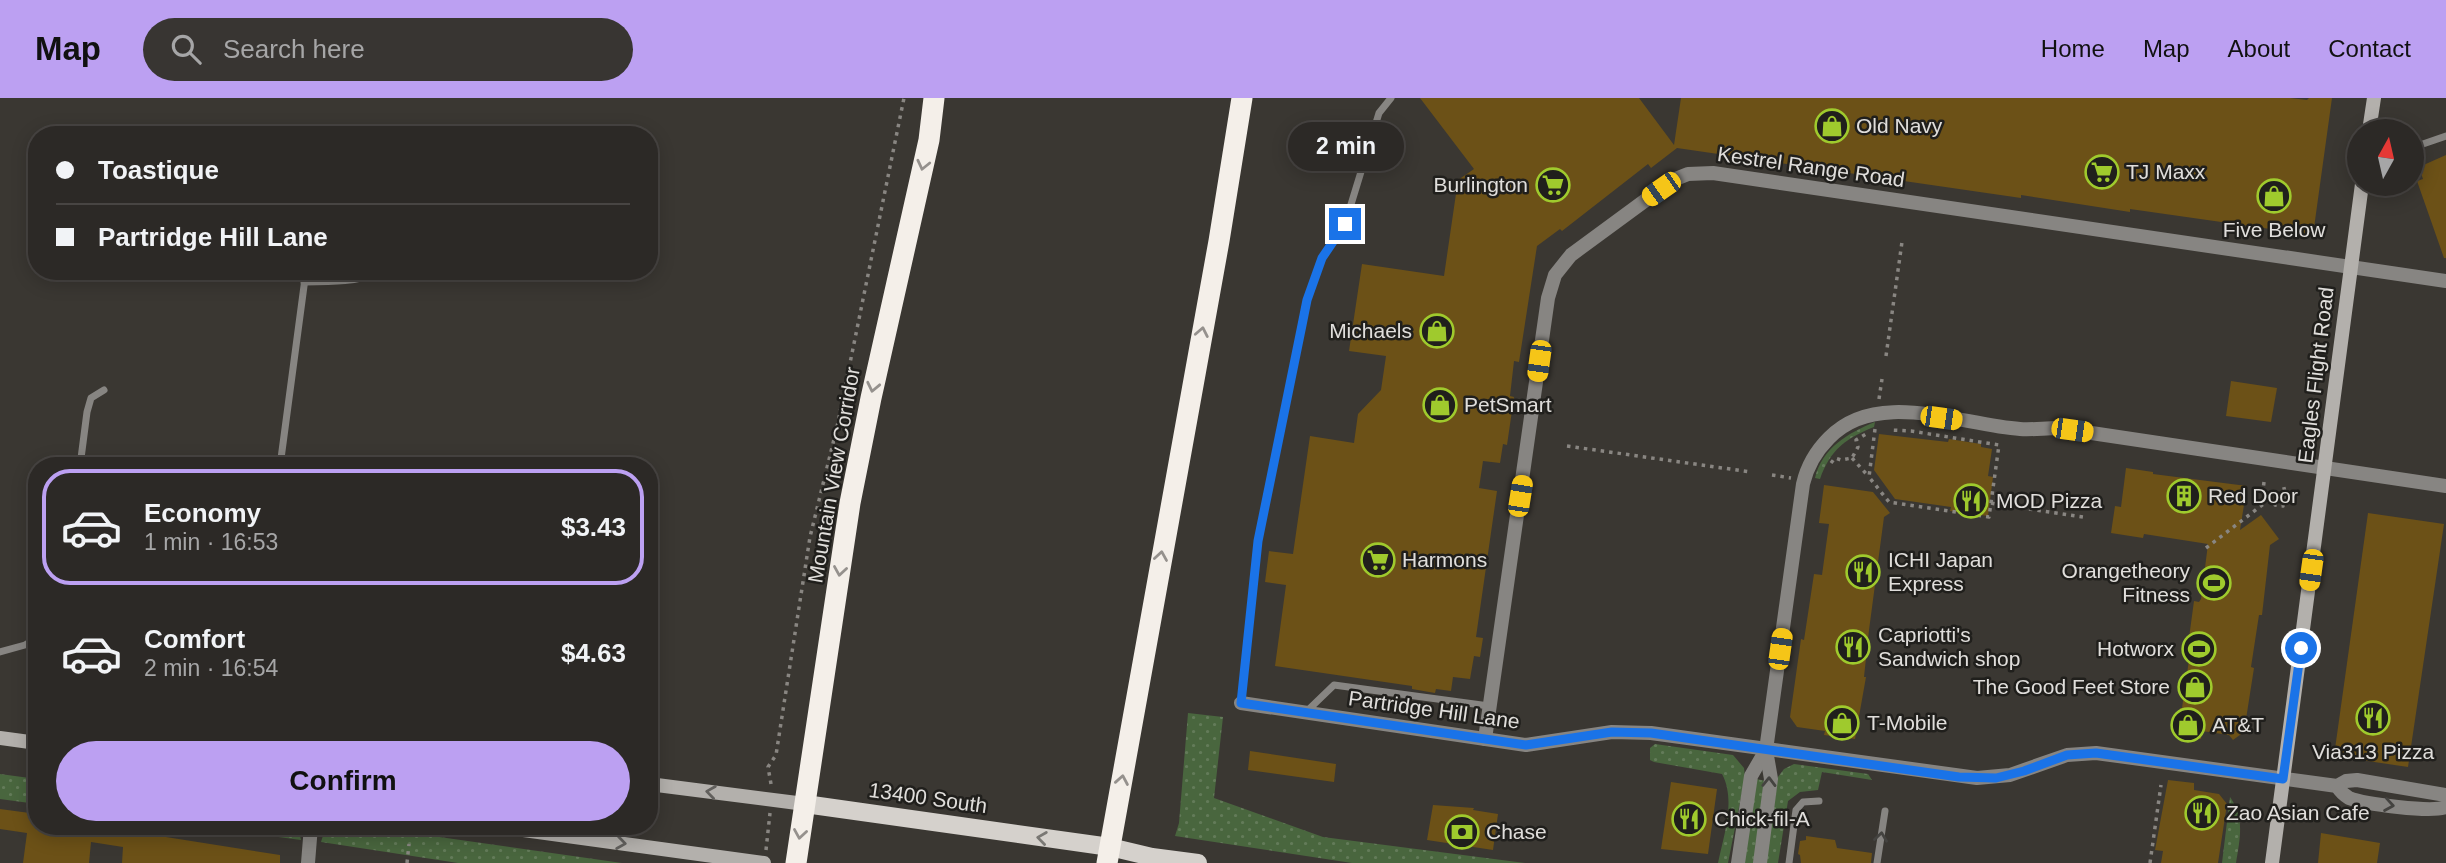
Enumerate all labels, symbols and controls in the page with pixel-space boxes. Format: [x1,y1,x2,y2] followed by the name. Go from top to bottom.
[143,18,633,81] search box
[35,30,101,67] text: Map
[167,30,205,68] icon: search
[223,34,365,64] text: Search here
[2041,35,2105,62] text: Home
[2143,35,2190,62] text: Map
[2228,35,2290,62] text: About
[2328,35,2411,62] text: Contact
[1813,107,1851,145] shop icon: Old Navy
[1856,114,1943,137] place label: Old Navy
[2347,119,2424,196] north arrow
[2347,119,2424,196] map controls
[1287,122,1403,172] callout: 2 min
[1316,133,1376,159] text: 2 min
[1716,142,1906,191] street label: Kestrel Range Road
[2083,153,2121,191] supermarket icon: TJ Maxx
[98,155,219,185] text: Toastique
[917,159,931,171] one-way arrow
[2126,160,2206,183] place label: TJ Maxx
[1534,166,1572,204] supermarket icon: Burlington
[1638,168,1685,210] car
[1433,173,1528,196] place label: Burlington
[2255,177,2293,215] shop icon: Five Below
[1329,208,1361,240] route end
[2223,218,2326,241] place label: Five Below
[98,222,328,252] text: Partridge Hill Lane
[2293,285,2338,464] street label: Eagles Flight Road
[1418,312,1456,350] shop icon: Michaels
[1329,319,1412,342] place label: Michaels
[1194,326,1209,338] one-way arrow
[1526,339,1553,383] car
[803,365,864,585] street label: Mountain View Corridor
[867,381,882,393] one-way arrow
[1421,386,1459,424] shop icon: PetSmart
[1464,393,1552,416] place label: PetSmart
[1919,405,1964,431] car
[2050,417,2095,443] car
[1507,474,1534,518] car
[2165,477,2203,515] building icon: Red Door
[1952,482,1990,520] restaurant icon: MOD Pizza
[2208,484,2298,507] place label: Red Door
[1996,489,2103,512] place label: MOD Pizza
[60,496,123,559] icon: car
[144,498,261,528] text: Economy
[561,512,626,542] text: $3.43
[144,529,278,555] text: 1 min · 16:53
[1359,541,1397,579] supermarket icon: Harmons
[1402,548,1487,571] place label: Harmons
[1888,548,1993,595] place label: ICHI Japan Express
[2298,548,2325,592] car
[1153,550,1168,562] one-way arrow
[1844,553,1882,591] restaurant icon: ICHI Japan Express
[2062,559,2190,606] place label: Orangetheory Fitness
[2195,564,2233,602] sports icon: Orangetheory Fitness
[833,565,848,577] one-way arrow
[60,622,123,685] icon: car
[1878,623,2020,670] place label: Capriotti's Sandwich shop
[144,624,245,654] text: Comfort
[1767,627,1794,671] car
[1834,628,1872,666] restaurant icon: Capriotti's Sandwich shop
[2180,630,2218,668] sports icon: Hotworx
[2285,632,2317,664] route start
[2097,637,2174,660] place label: Hotworx
[561,638,626,668] text: $4.63
[144,655,278,681] text: 2 min · 16:54
[2176,668,2214,706] shop icon: The Good Feet Store
[1973,675,2170,698] place label: The Good Feet Store
[1347,686,1521,733] street label: Partridge Hill Lane
[2354,699,2392,737] restaurant icon: Via313 Pizza
[1823,704,1861,742] shop icon: T-Mobile
[2169,706,2207,744] shop icon: AT&T
[1867,711,1948,734] place label: T-Mobile
[2212,713,2264,736] place label: AT&T
[2312,740,2434,763] place label: Via313 Pizza
[56,741,630,821] button: Confirm
[1114,774,1129,786] one-way arrow
[1762,776,1777,787] one-way arrow
[867,778,989,817] street label: 13400 South
[705,784,716,799] one-way arrow
[2183,794,2221,832] restaurant icon: Zao Asian Cafe
[2383,797,2395,812] one-way arrow
[1670,800,1708,838] restaurant icon: Chick-fil-A
[2226,801,2370,824] place label: Zao Asian Cafe
[1714,807,1810,830] place label: Chick-fil-A
[1443,813,1481,851] bank icon: Chase
[1486,820,1547,843] place label: Chase
[793,828,808,839] one-way arrow
[1036,830,1048,845] one-way arrow
[1873,831,1888,843] one-way arrow
[615,836,627,851] one-way arrow

